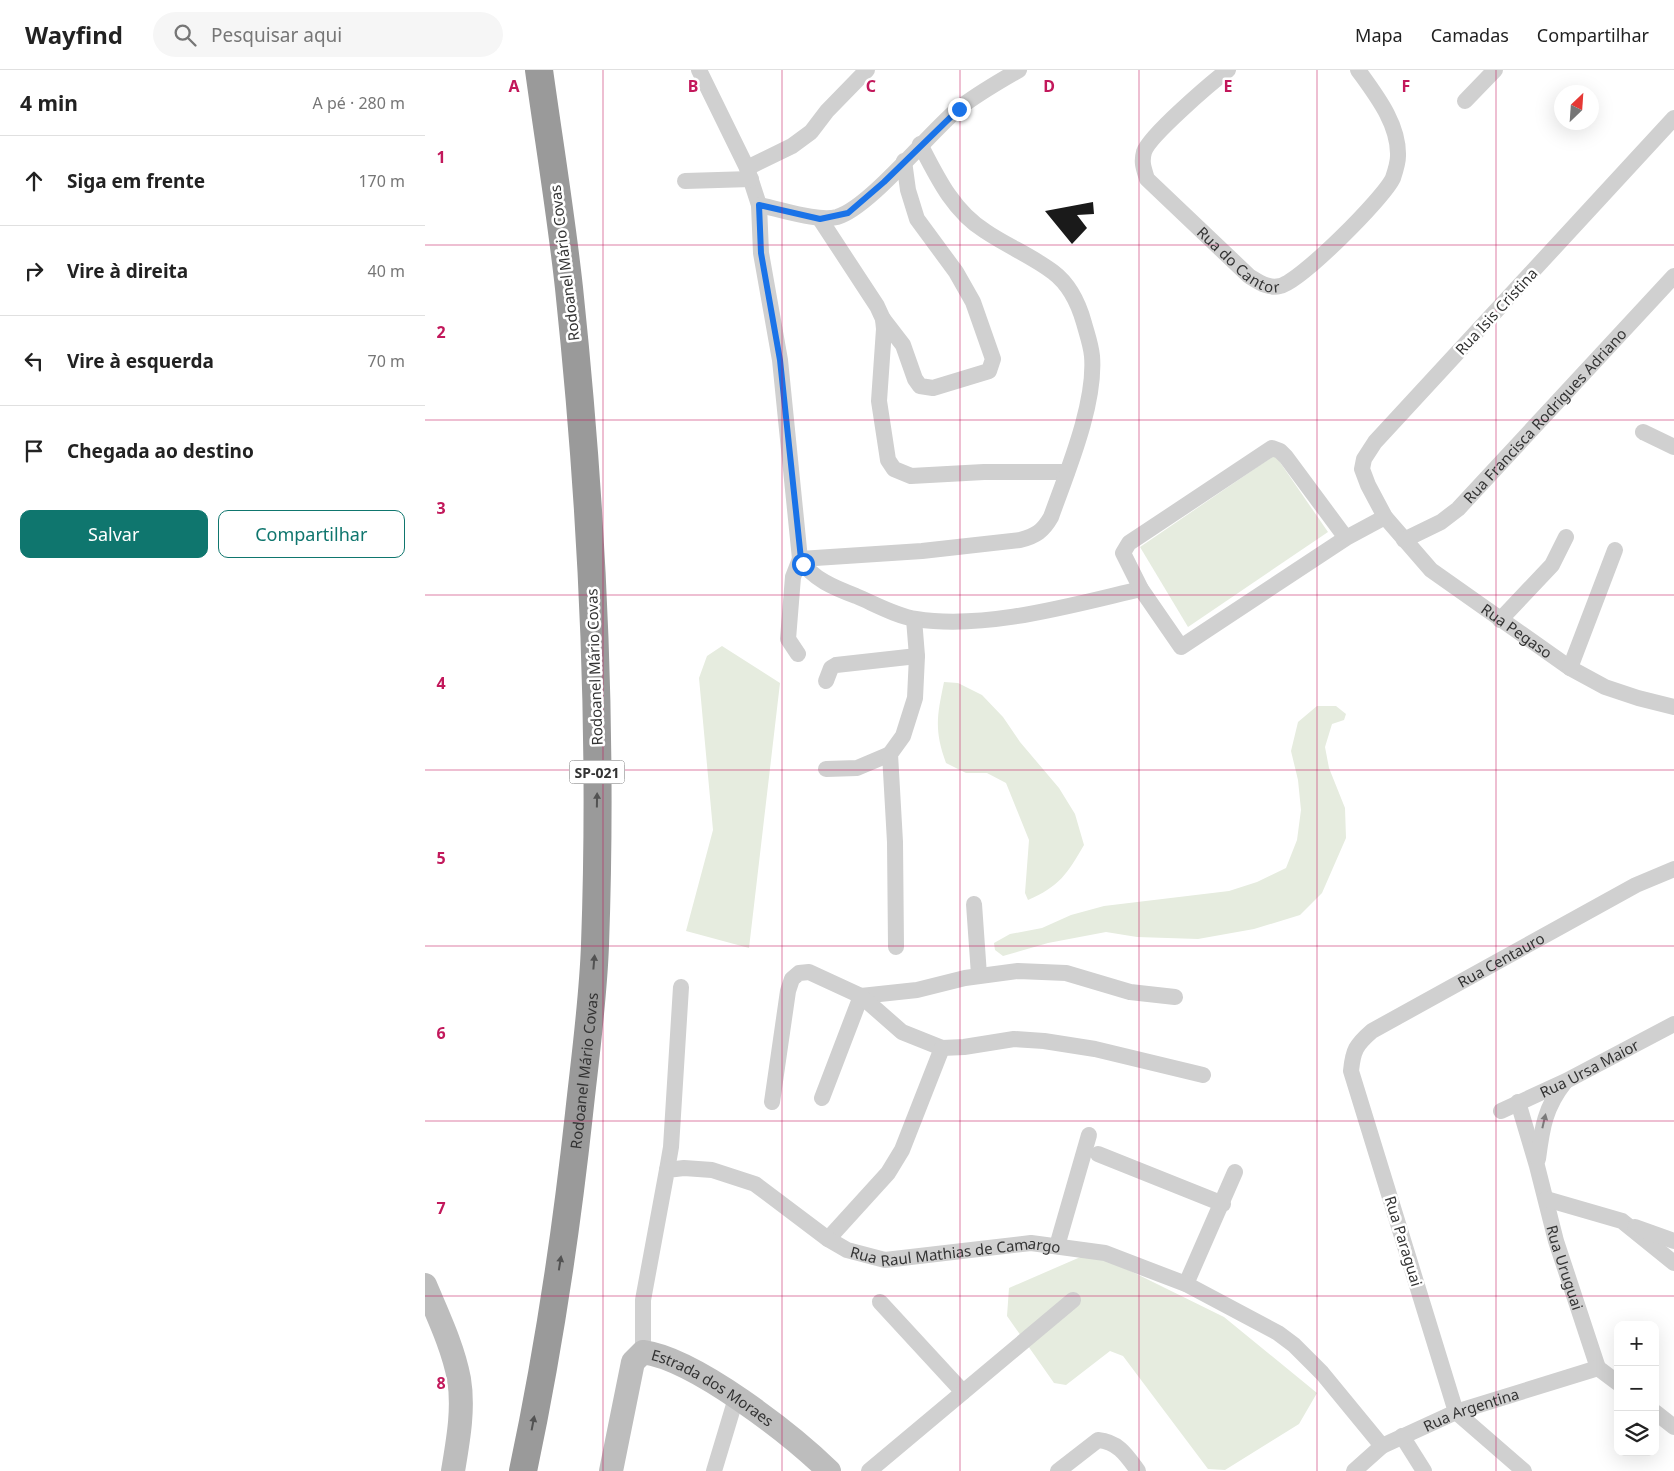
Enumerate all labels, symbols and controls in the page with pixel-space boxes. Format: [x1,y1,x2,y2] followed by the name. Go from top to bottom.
[153,12,503,57] search box
[25,18,123,51] text: Wayfind
[171,21,199,49] icon: search
[211,22,342,48] text: Pesquisar aqui
[1355,23,1403,47] text: Mapa
[1431,23,1509,47] text: Camadas
[1537,23,1649,47] text: Compartilhar
[508,75,520,97] text: A
[688,75,698,97] text: B
[866,75,876,97] text: C
[1043,75,1055,97] text: D
[1224,75,1233,97] text: E
[1402,75,1410,97] text: F
[1554,85,1599,130] north arrow
[20,89,78,117] text: 4 min
[313,92,405,114] text: A pé · 280 m
[948,98,971,121] route end
[436,146,446,168] text: 1
[20,167,48,195] icon: ahead
[67,168,205,194] text: Siga em frente
[358,170,405,192] text: 170 m
[544,184,584,342] street label: Rodoanel Mário Covas
[1193,222,1281,297] street label: Rua do Cantor
[20,257,48,285] icon: right
[67,258,188,284] text: Vire à direita
[368,260,405,282] text: 40 m
[1451,263,1541,359] street label: Rua Isis Cristina
[436,321,446,343] text: 2
[1459,324,1631,507] street label: Rua Francisca Rodrigues Adriano
[20,347,48,375] icon: left
[67,348,214,374] text: Vire à esquerda
[368,350,405,372] text: 70 m
[20,437,48,465] icon: arrive
[67,438,254,464] text: Chegada ao destino
[436,497,446,519] text: 3
[20,510,208,558] button: Salvar
[218,510,405,558] button: Compartilhar
[792,553,815,576] route start
[581,588,607,746] street label: Rodoanel Mário Covas
[1478,599,1556,663] street label: Rua Pegaso
[436,672,446,694] text: 4
[569,760,625,784] road number: SP-021
[594,792,602,808] one-way arrow
[436,847,446,869] text: 5
[1454,928,1548,992] street label: Rua Centauro
[590,954,598,970] one-way arrow
[565,992,602,1150] street label: Rodoanel Mário Covas
[436,1022,446,1044] text: 6
[1536,1034,1642,1102] street label: Rua Ursa Maior
[1540,1113,1548,1129] one-way arrow
[1381,1193,1427,1289] street label: Rua Paraguai
[436,1197,446,1219] text: 7
[1542,1223,1588,1312] street label: Rua Uruguai
[848,1233,1062,1270] street label: Rua Raul Mathias de Camargo
[556,1255,564,1271] one-way arrow
[1614,1321,1659,1456] map controls
[1614,1321,1659,1366] button: +
[649,1344,778,1431] street label: Estrada dos Moraes
[1614,1366,1659,1411] button: −
[436,1372,446,1394] text: 8
[1420,1383,1521,1436] street label: Rua Argentina
[1614,1411,1659,1456] button: layers
[529,1416,537,1431] one-way arrow

